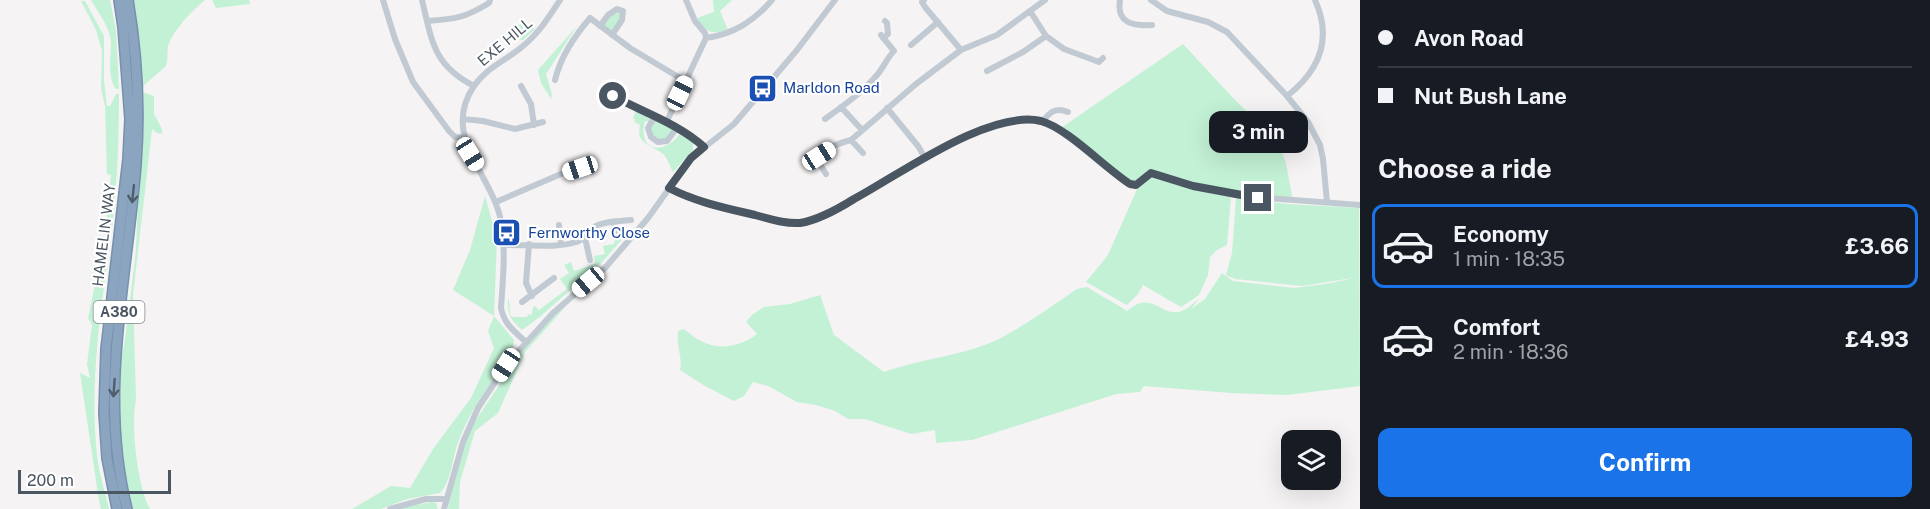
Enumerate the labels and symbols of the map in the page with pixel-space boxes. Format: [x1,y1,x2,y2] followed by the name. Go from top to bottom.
[474,14,535,69] street label: EXE HILL
[746,72,778,104] bus stop icon: Marldon Road
[664,73,696,113] car
[783,79,880,96] place label: Marldon Road
[599,82,626,109] route start
[1208,111,1308,153] callout: 3 min
[453,134,487,174] car
[799,139,839,173] car
[560,154,600,182] car
[89,183,118,287] street label: HAMELIN WAY
[127,184,138,204] one-way arrow
[1244,184,1271,211] route end
[491,217,523,249] bus stop icon: Fernworthy Close
[528,224,650,241] place label: Fernworthy Close
[568,264,608,300] car
[94,301,144,323] road number: A380
[489,345,523,385] car
[108,378,119,398] one-way arrow
[18,467,171,494] scale bar

